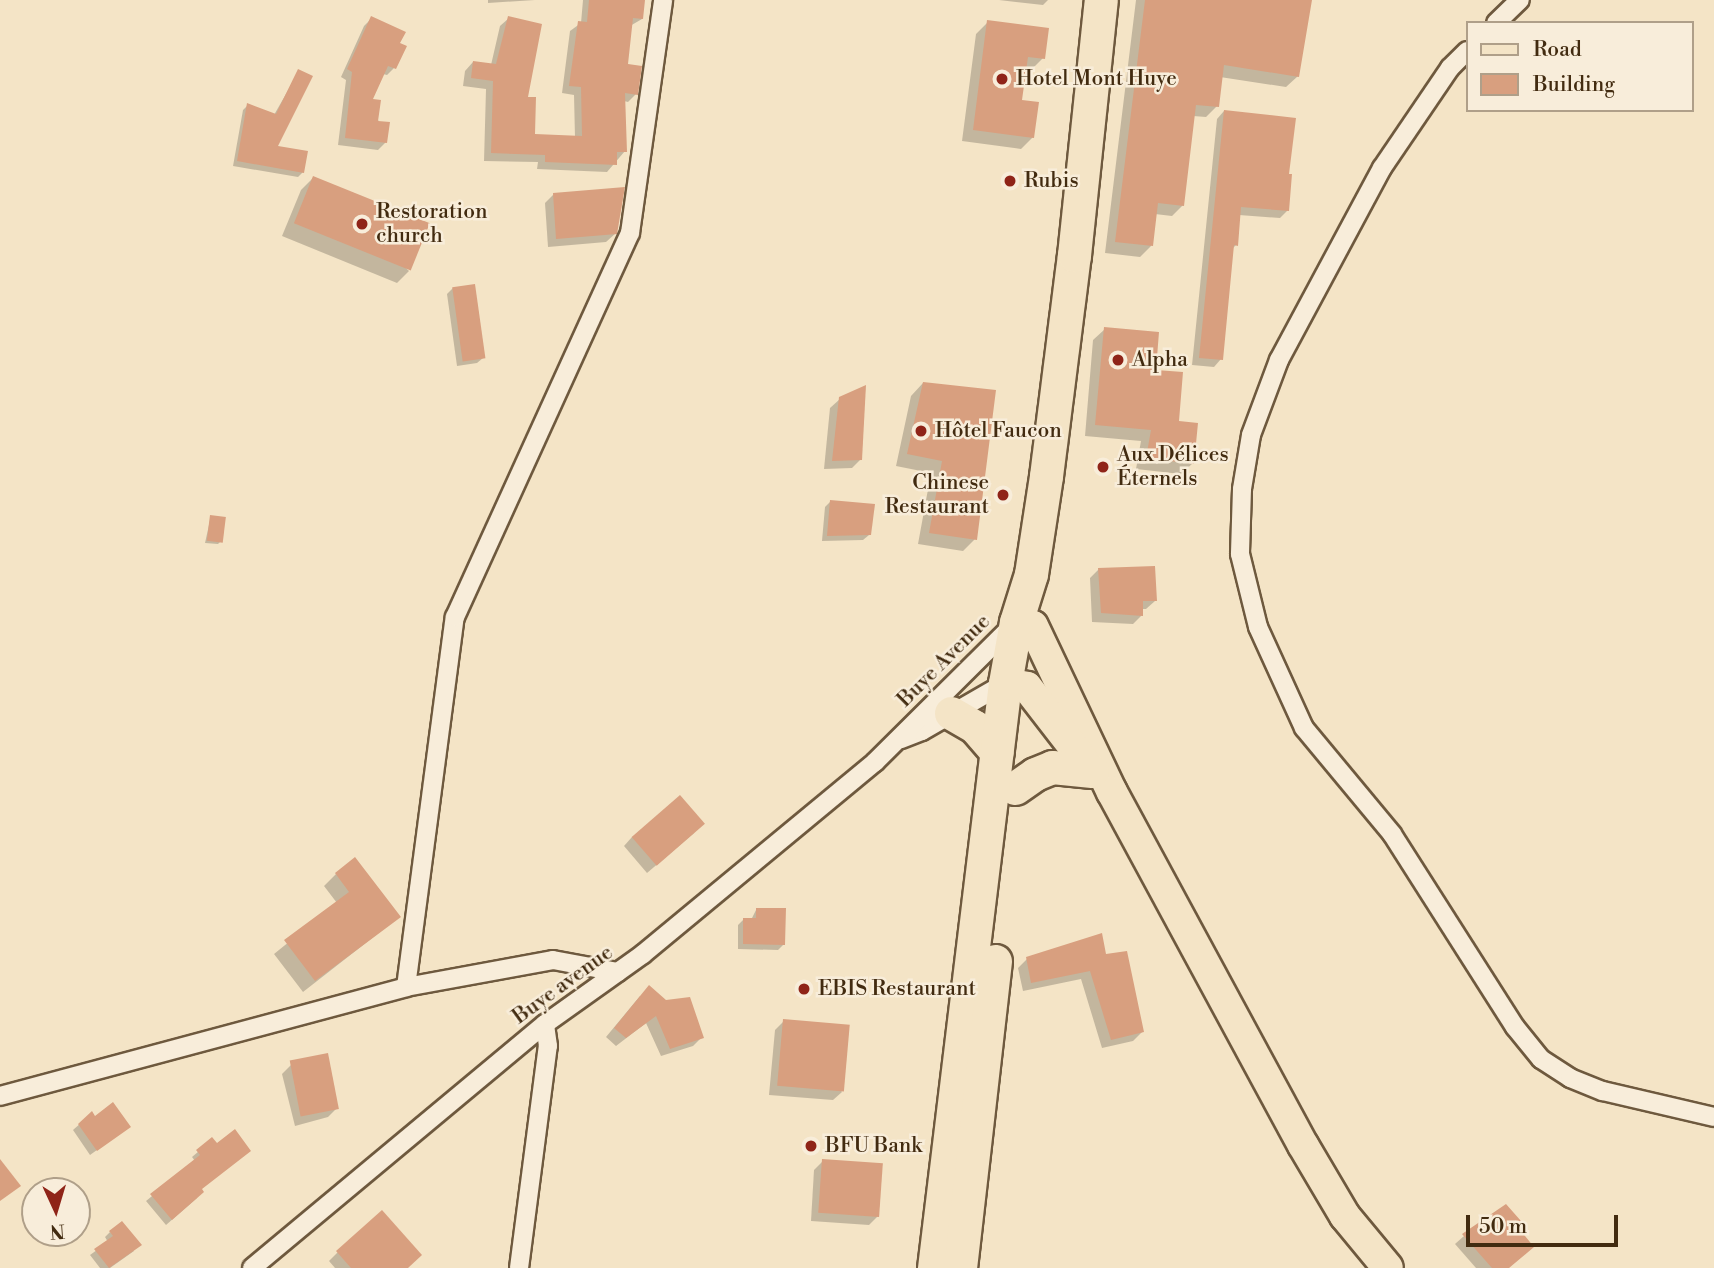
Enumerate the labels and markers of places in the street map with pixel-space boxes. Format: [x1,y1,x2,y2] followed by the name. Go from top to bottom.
[1016,66,1177,92] place label: Hotel Mont Huye
[994,71,1010,87] marker: Hotel Mont Huye
[1024,168,1079,194] place label: Rubis
[1002,173,1018,189] marker: Rubis
[376,199,488,249] place label: Restoration church
[354,216,370,232] marker: Restoration church
[1132,347,1188,373] place label: Alpha
[1110,352,1126,368] marker: Alpha
[935,418,1062,444] place label: Hôtel Faucon
[913,423,929,439] marker: Hôtel Faucon
[1117,442,1229,492] place label: Aux Délices Éternels
[1095,459,1111,475] marker: Aux Délices Éternels
[885,470,989,520] place label: Chinese Restaurant
[995,487,1011,503] marker: Chinese Restaurant
[818,976,976,1002] place label: EBIS Restaurant
[796,981,812,997] marker: EBIS Restaurant
[825,1133,922,1159] place label: BFU Bank
[803,1138,819,1154] marker: BFU Bank

